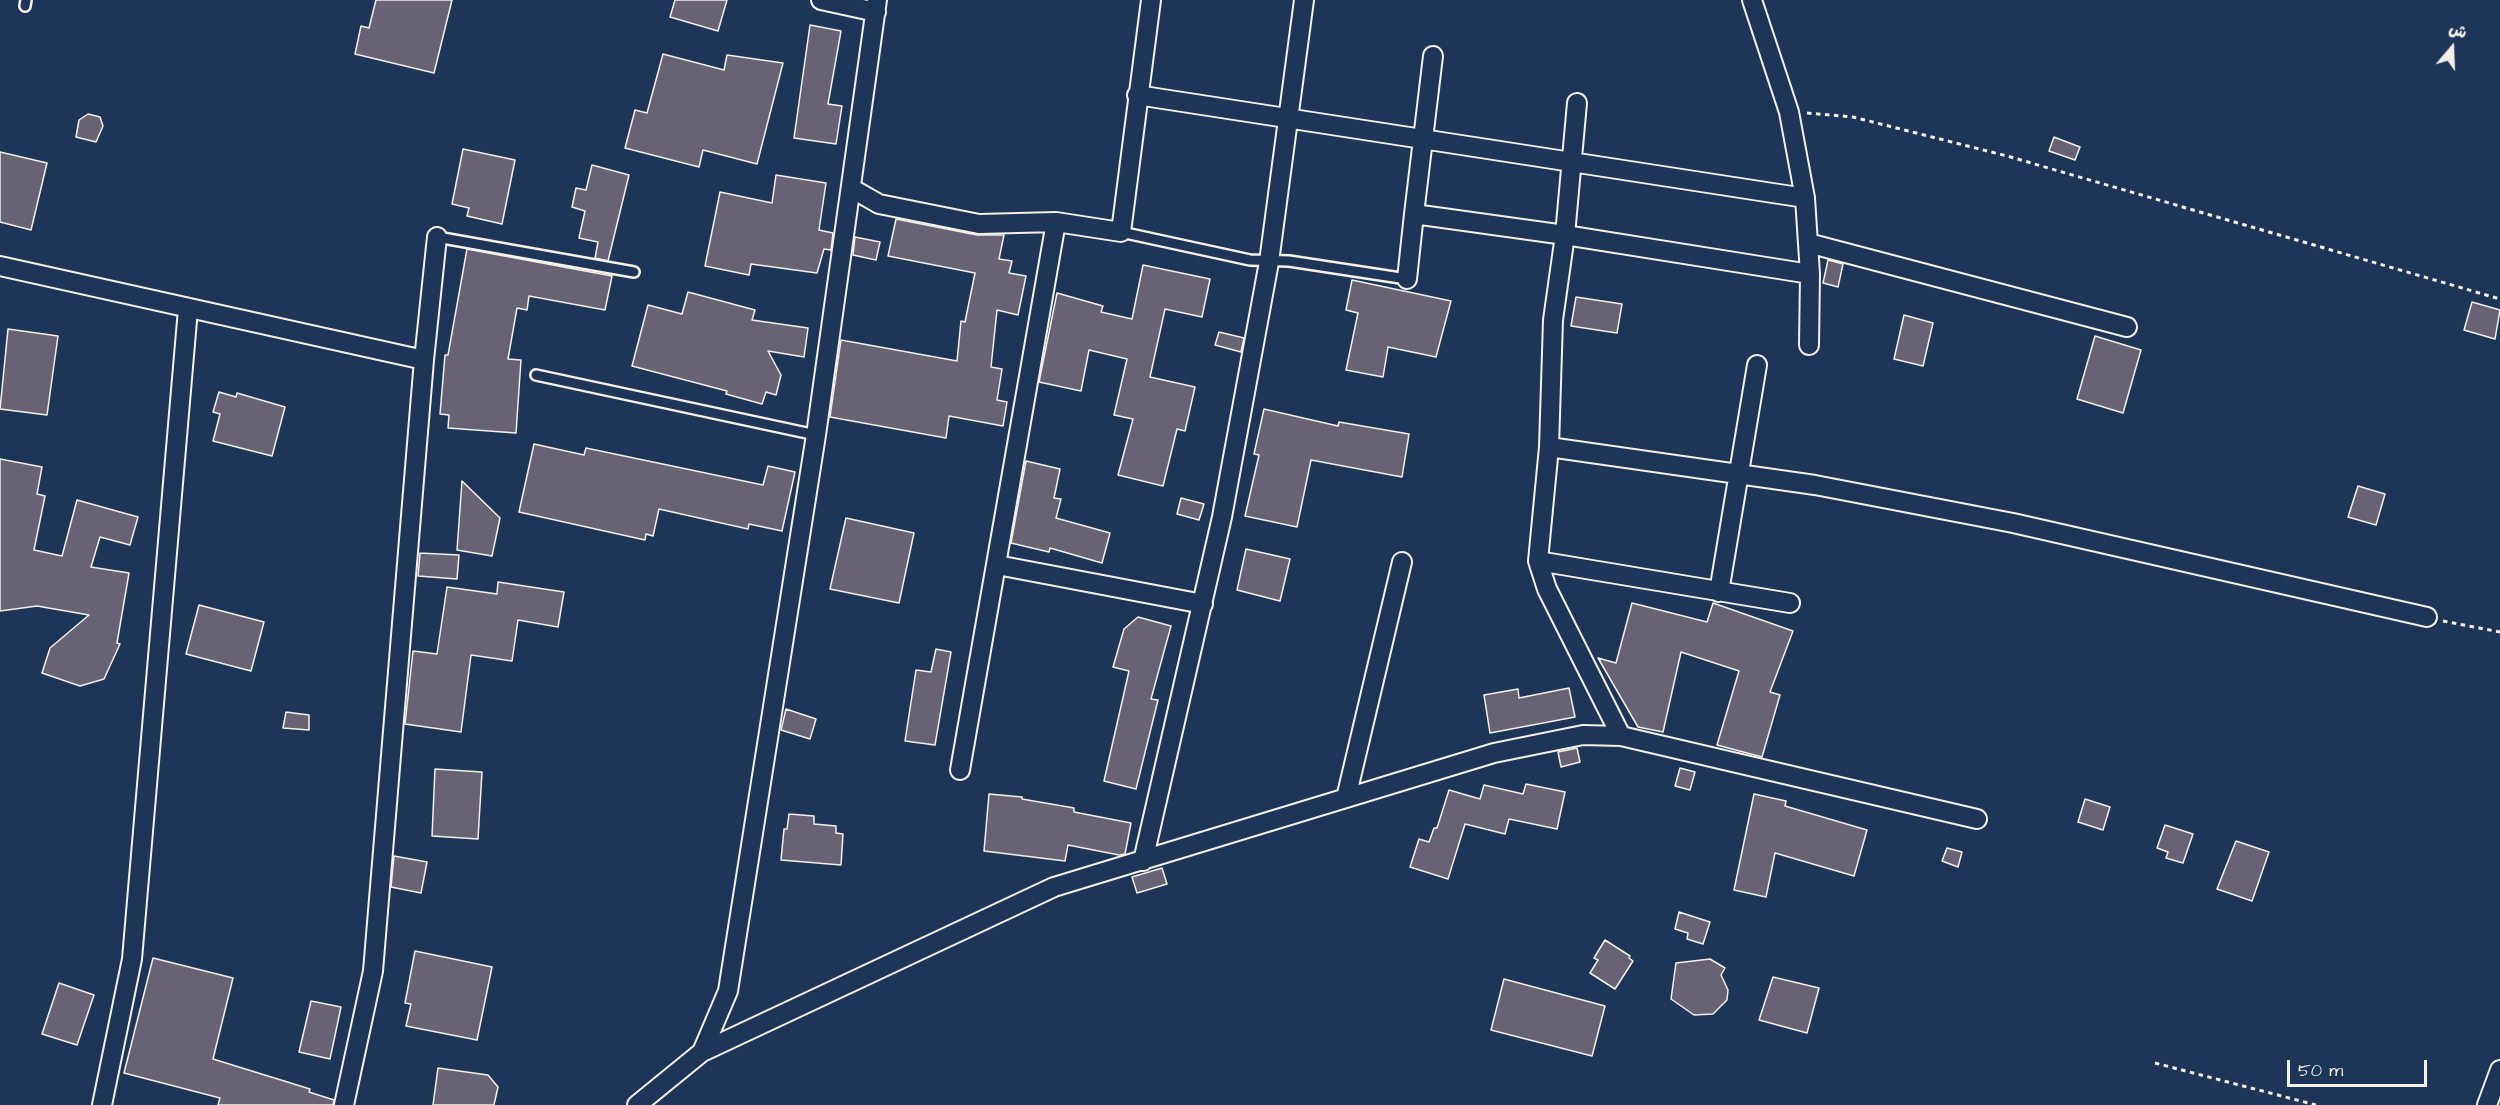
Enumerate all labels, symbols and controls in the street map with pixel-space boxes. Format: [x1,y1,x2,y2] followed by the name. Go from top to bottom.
[2422,18,2482,78] north arrow
[2446,18,2470,44] text: ش
[2290,1048,2430,1086] scale bar
[2298,1058,2343,1083] text: 50 m

